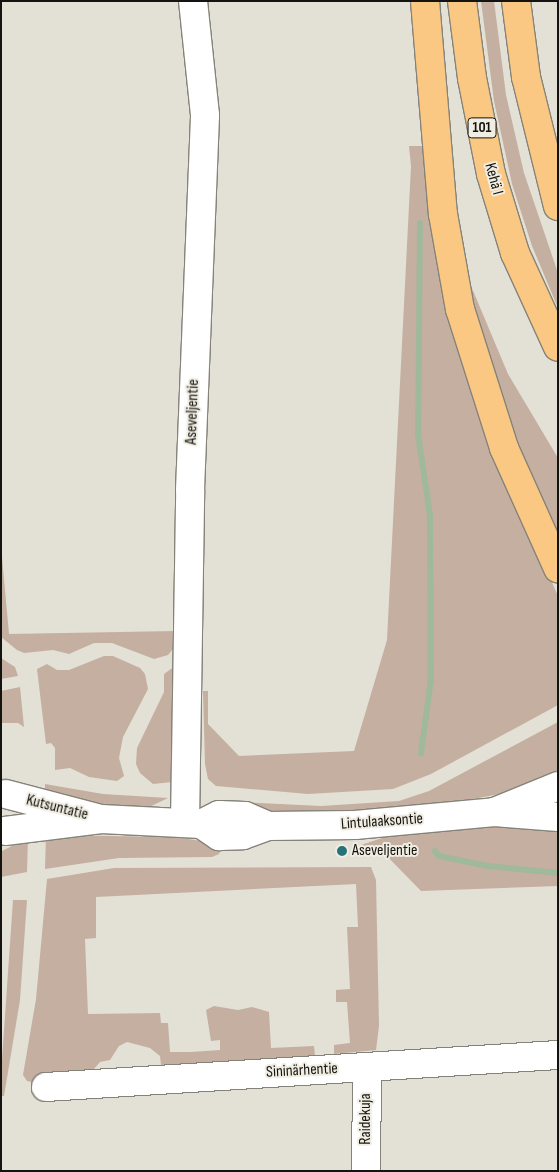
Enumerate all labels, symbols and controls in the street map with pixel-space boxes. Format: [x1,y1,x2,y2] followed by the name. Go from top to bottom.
[467,116,497,140] road number: 101
[480,161,506,197] street label: Kehä I
[182,379,204,445] street label: Aseveljentie
[24,791,90,825] street label: Kutsuntatie
[340,810,424,834] street label: Lintulaaksontie
[352,841,417,861] place label: Aseveljentie
[336,845,348,857] marker: Aseveljentie
[266,1060,338,1082] street label: Sininärhentie
[356,1093,376,1145] street label: Raidekuja

